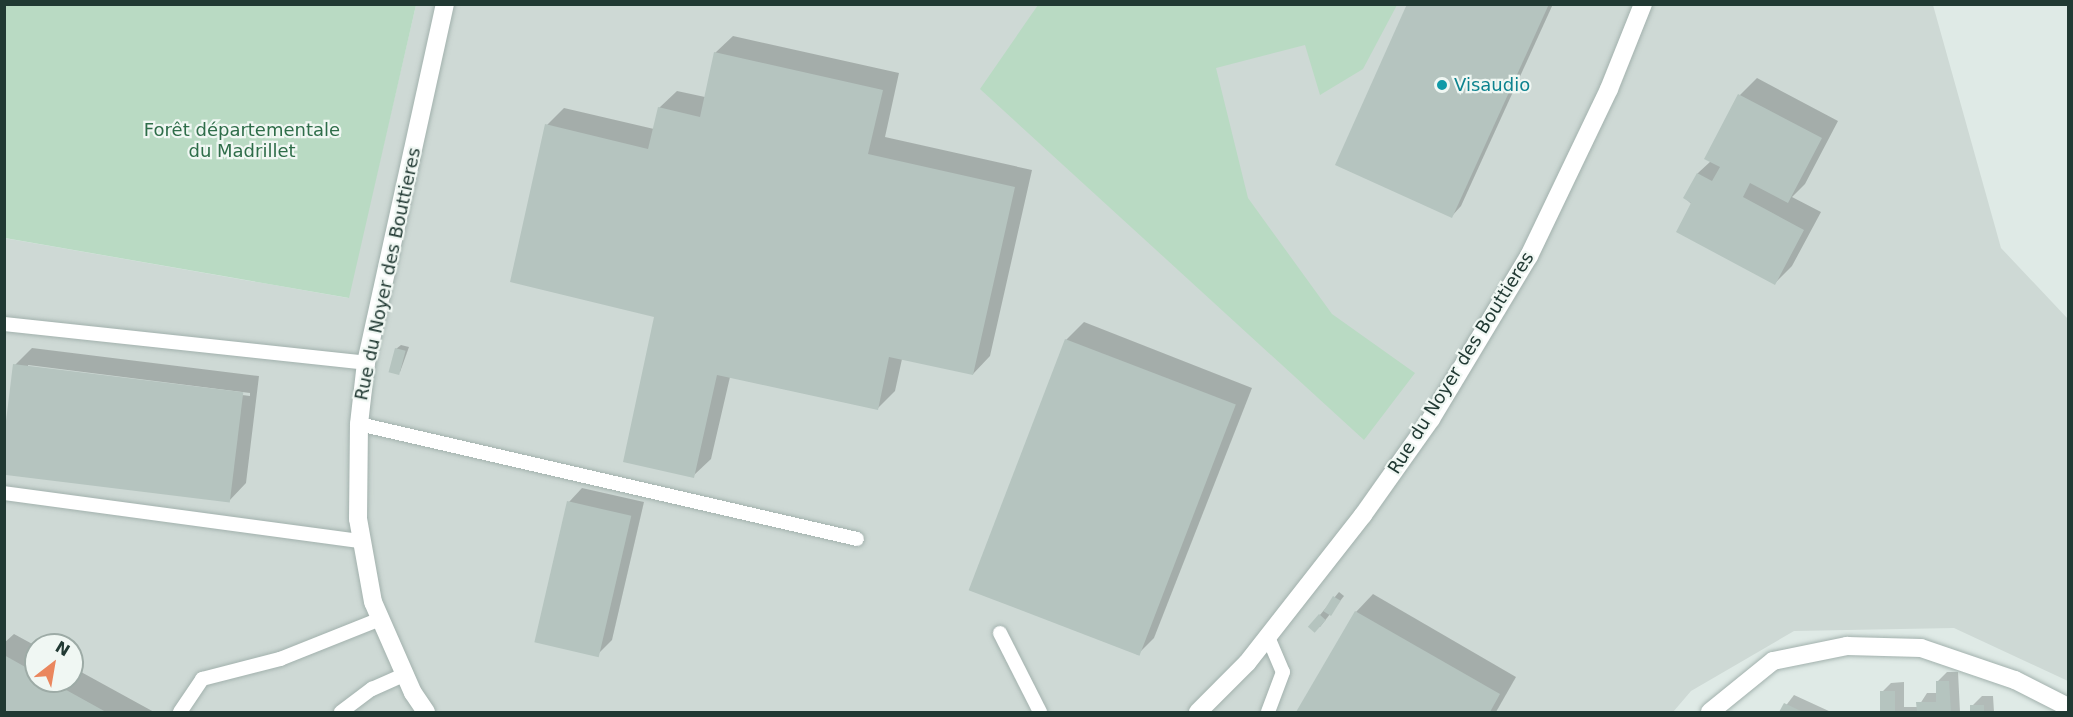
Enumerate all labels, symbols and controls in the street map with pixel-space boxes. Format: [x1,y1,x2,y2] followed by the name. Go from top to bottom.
[1454,74,1530,96] place label: Visaudio
[1435,78,1449,92] marker: Visaudio
[144,120,340,162] park label: Forêt départementale du Madrillet
[351,146,425,402] street label: Rue du Noyer des Bouttieres
[1384,248,1538,478] street label: Rue du Noyer des Bouttieres
[24,633,84,693] north arrow
[52,637,73,660] text: N

